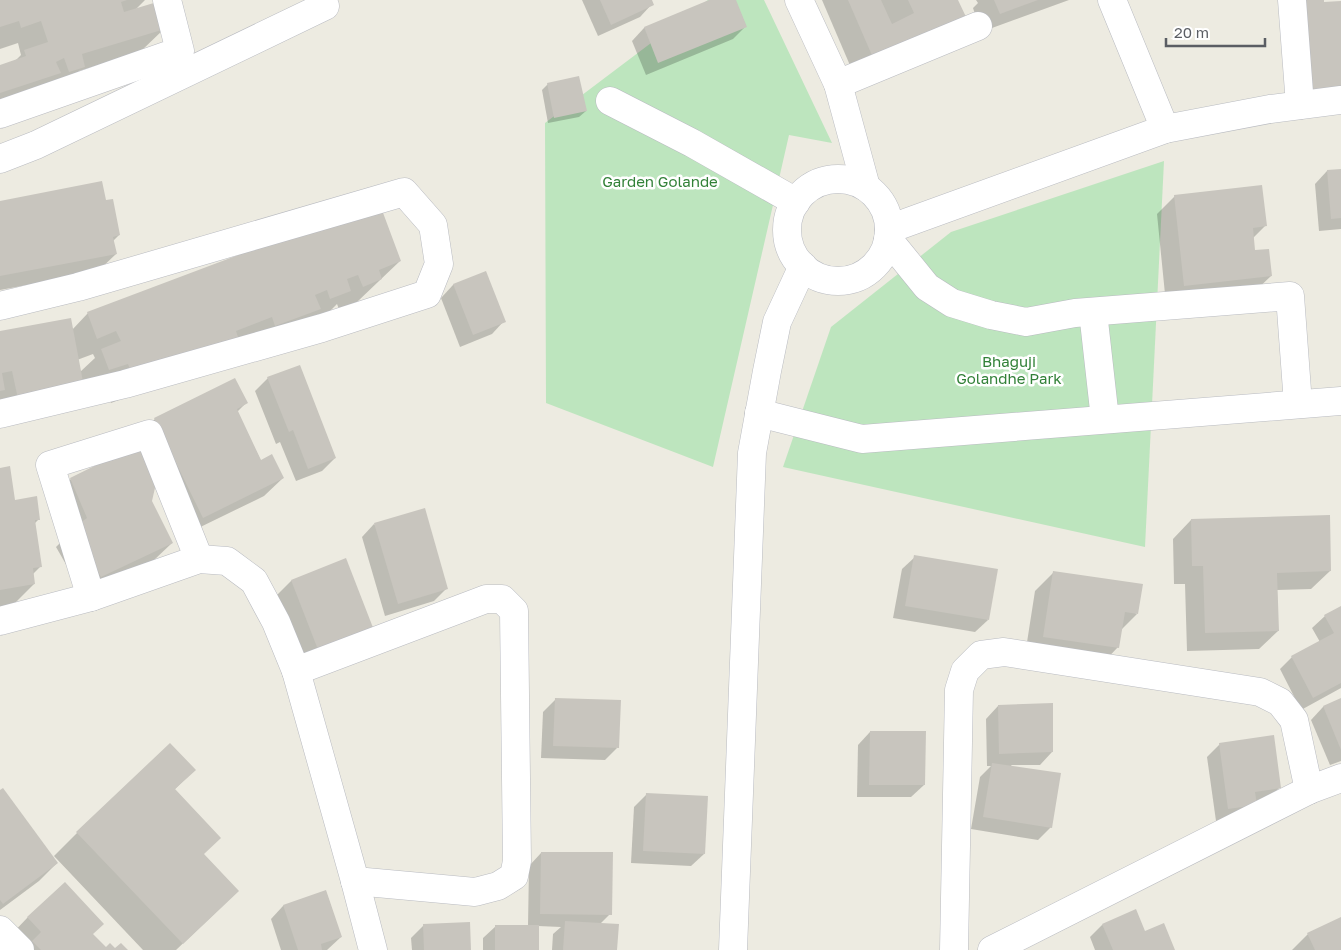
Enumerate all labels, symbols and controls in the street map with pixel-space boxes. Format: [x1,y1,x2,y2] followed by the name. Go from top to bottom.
[1166,15,1265,47] scale bar
[1174,23,1209,41] text: 20 m
[602,172,718,190] park label: Garden Golande
[956,352,1062,387] park label: Bhaguji Golandhe Park

